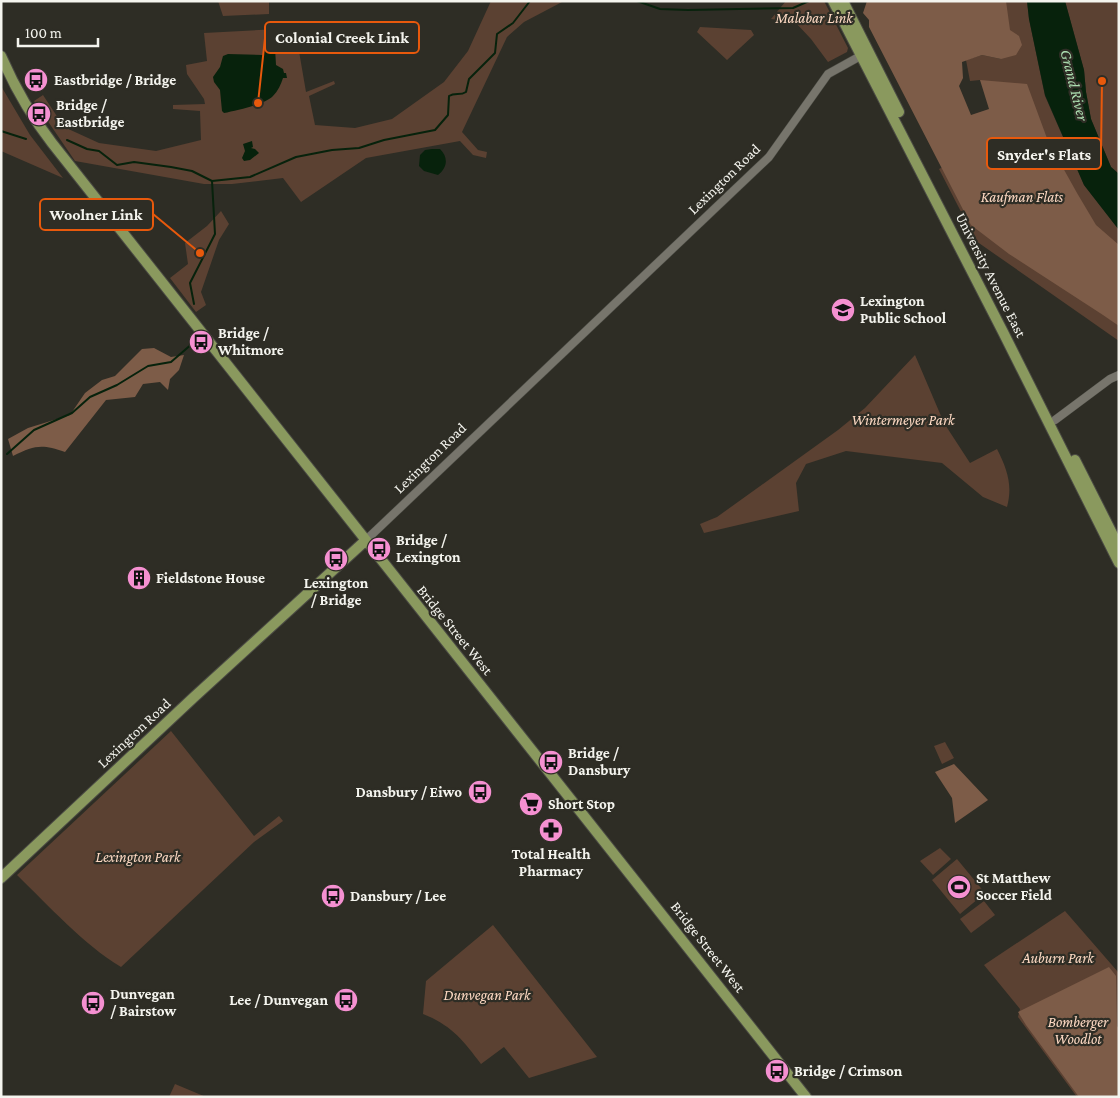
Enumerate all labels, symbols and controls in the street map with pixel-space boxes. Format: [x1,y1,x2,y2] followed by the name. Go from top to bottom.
[774,10,854,26] park label: Malabar Link
[18,15,98,47] scale bar
[265,22,419,53] callout: Colonial Creek Link
[25,25,62,41] text: 100 m
[275,29,409,46] text: Colonial Creek Link
[1057,48,1092,123] water label: Grand River
[23,67,49,93] bus stop icon: Eastbridge / Bridge
[54,72,176,88] place label: Eastbridge / Bridge
[56,97,125,130] place label: Bridge / Eastbridge
[26,101,52,127] bus stop icon: Bridge / Eastbridge
[987,138,1101,169] callout: Snyder's Flats
[685,141,764,218] street label: Lexington Road
[997,146,1092,163] text: Snyder's Flats
[981,189,1064,206] park label: Kaufman Flats
[40,199,153,230] callout: Woolner Link
[49,206,143,223] text: Woolner Link
[952,210,1030,341] street label: University Avenue East
[860,293,947,326] place label: Lexington Public School
[830,297,856,323] school or university icon: Lexington Public School
[217,325,284,358] place label: Bridge / Whitmore
[188,329,214,355] bus stop icon: Bridge / Whitmore
[851,412,956,429] park label: Wintermeyer Park
[391,420,470,497] street label: Lexington Road
[396,532,461,565] place label: Bridge / Lexington
[366,536,392,562] bus stop icon: Bridge / Lexington
[323,546,349,572] bus stop icon: Lexington / Bridge
[126,565,152,591] building icon: Fieldstone House
[156,570,265,586] place label: Fieldstone House
[304,575,369,608] place label: Lexington / Bridge
[413,582,497,679] street label: Bridge Street West
[94,695,175,772] street label: Lexington Road
[568,745,631,778] place label: Bridge / Dansbury
[538,749,564,775] bus stop icon: Bridge / Dansbury
[467,779,493,805] bus stop icon: Dansbury / Eiwo
[355,784,462,800] place label: Dansbury / Eiwo
[518,791,544,817] supermarket icon: Short Stop
[548,796,615,812] place label: Short Stop
[538,817,564,843] pharmacy icon: Total Health Pharmacy
[511,846,591,879] place label: Total Health Pharmacy
[95,849,182,866] park label: Lexington Park
[976,870,1053,903] place label: St Matthew Soccer Field
[946,874,972,900] sports icon: St Matthew Soccer Field
[320,883,346,909] bus stop icon: Dansbury / Lee
[350,888,446,904] place label: Dansbury / Lee
[667,899,749,997] street label: Bridge Street West
[1021,950,1095,966] park label: Auburn Park
[110,986,177,1019] place label: Dunvegan / Bairstow
[333,987,359,1013] bus stop icon: Lee / Dunvegan
[444,987,532,1004] park label: Dunvegan Park
[80,990,106,1016] bus stop icon: Dunvegan / Bairstow
[229,992,328,1008] place label: Lee / Dunvegan
[1048,1014,1109,1047] park label: Bomberger Woodlot
[764,1058,790,1084] bus stop icon: Bridge / Crimson
[794,1063,903,1079] place label: Bridge / Crimson

